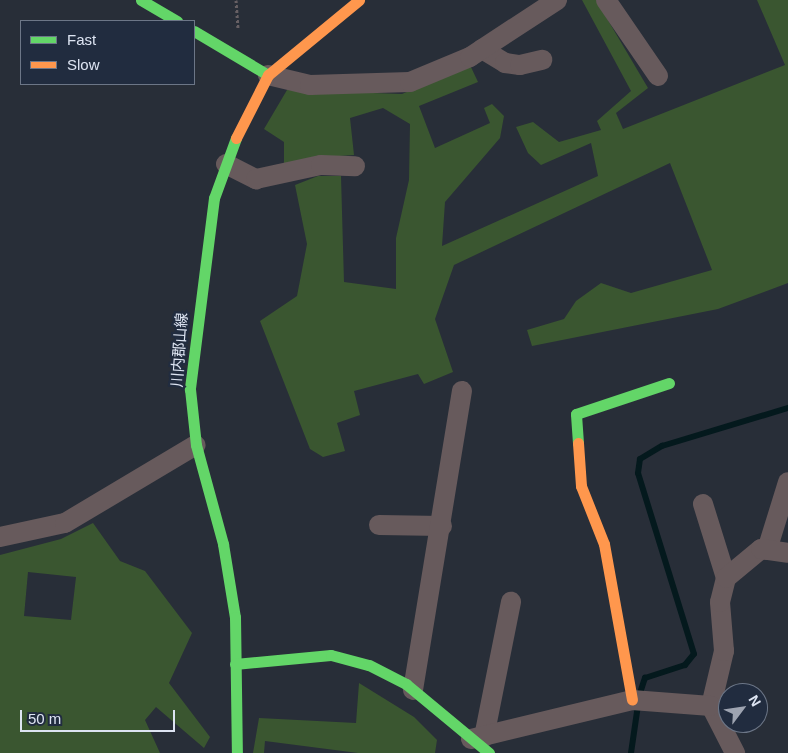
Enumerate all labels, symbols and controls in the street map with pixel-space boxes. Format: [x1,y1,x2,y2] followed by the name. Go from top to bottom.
[20,20,195,85] legend
[67,31,96,48] text: Fast
[67,56,100,73] text: Slow
[167,312,191,388] street label: 川内郡山線
[718,683,768,733] north arrow
[746,692,764,709] text: N
[22,700,178,732] scale bar
[28,710,61,727] text: 50 m

